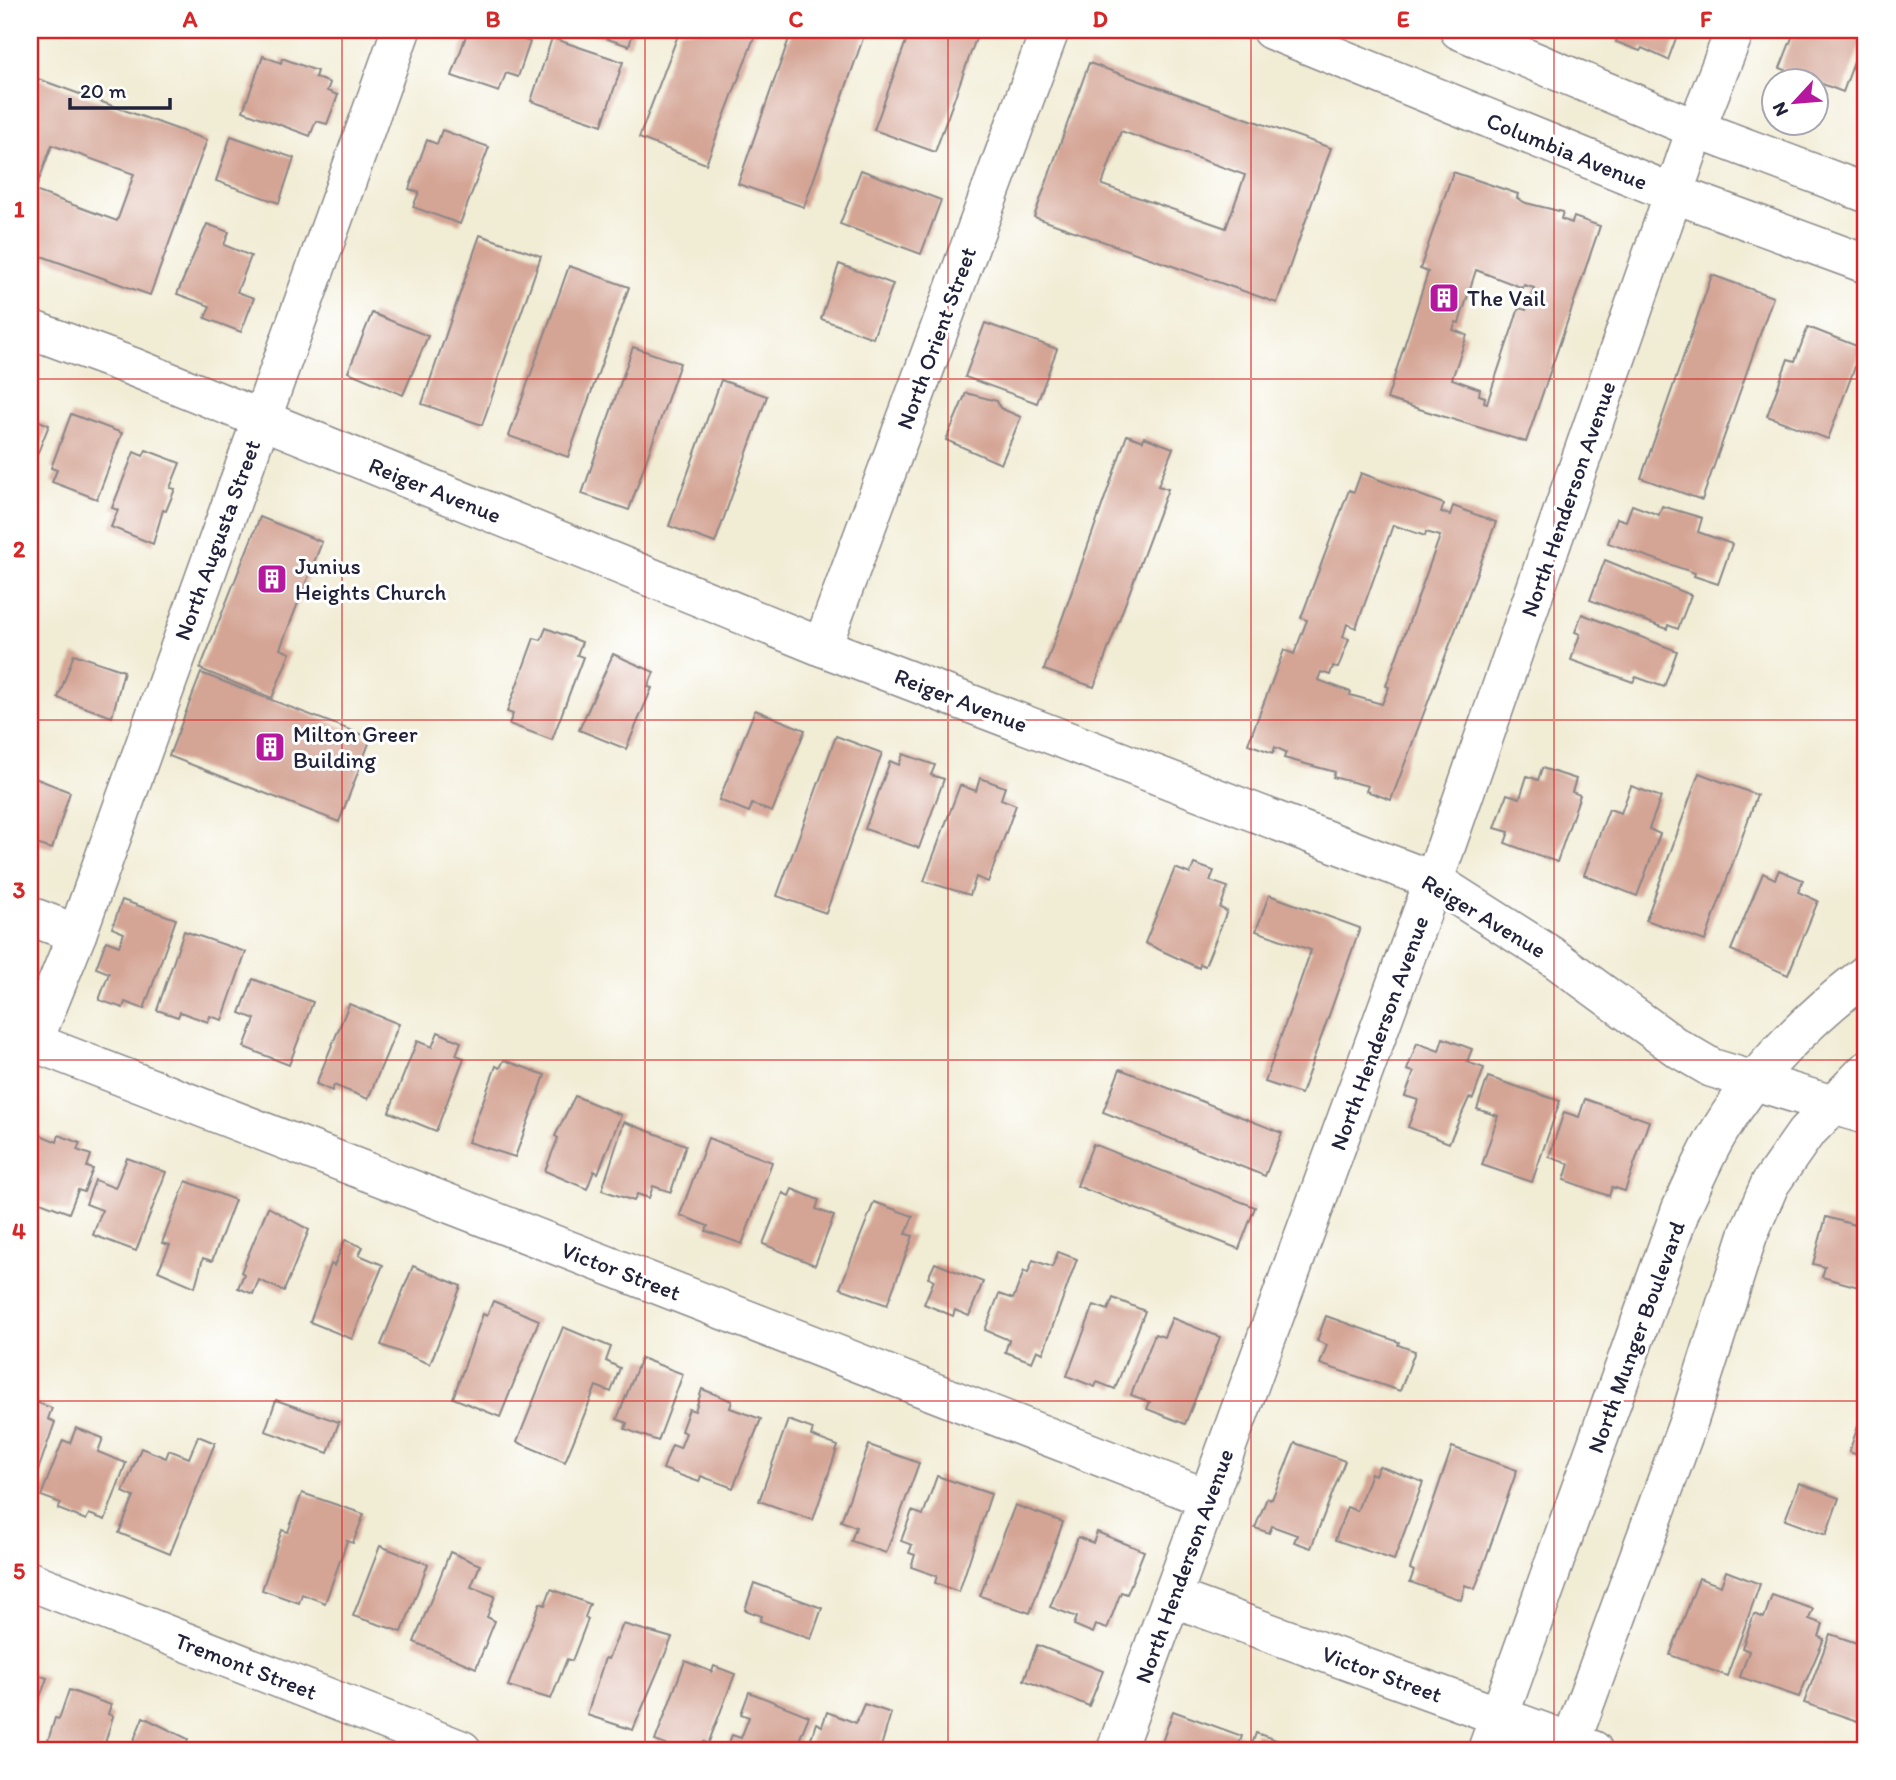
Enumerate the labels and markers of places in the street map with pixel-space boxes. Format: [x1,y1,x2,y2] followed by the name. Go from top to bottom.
[1427,281,1461,315] building icon: The Vail
[1467,284,1546,312] place label: The Vail
[295,552,447,606] place label: Junius Heights Church
[255,562,289,596] building icon: Junius Heights Church
[293,720,418,774] place label: Milton Greer Building
[253,730,287,764] building icon: Milton Greer Building

